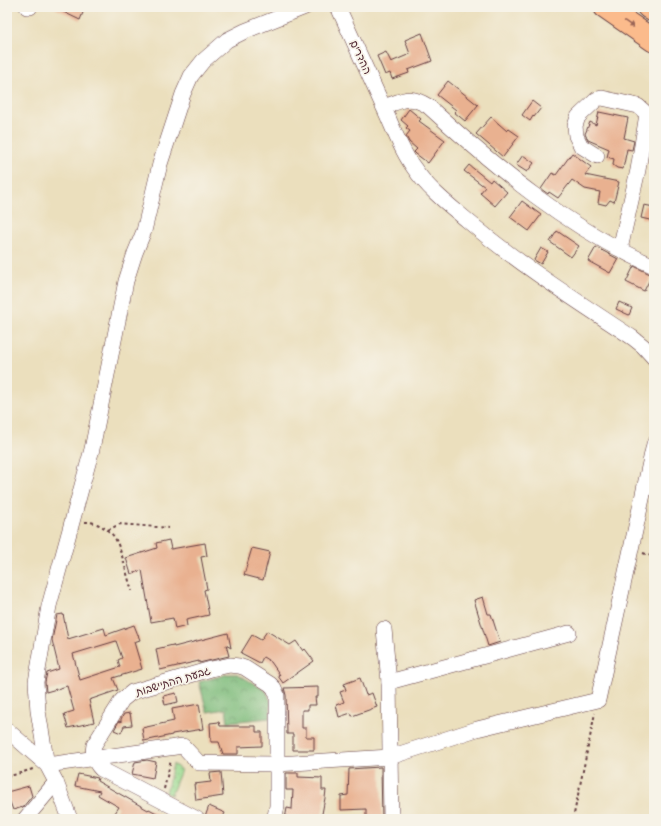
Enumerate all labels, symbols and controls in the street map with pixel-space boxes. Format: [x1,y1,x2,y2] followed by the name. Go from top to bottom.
[624,20,635,28] one-way arrow
[347,38,374,76] street label: ההדרים
[133,664,212,699] street label: גבעת ההתיישבות

